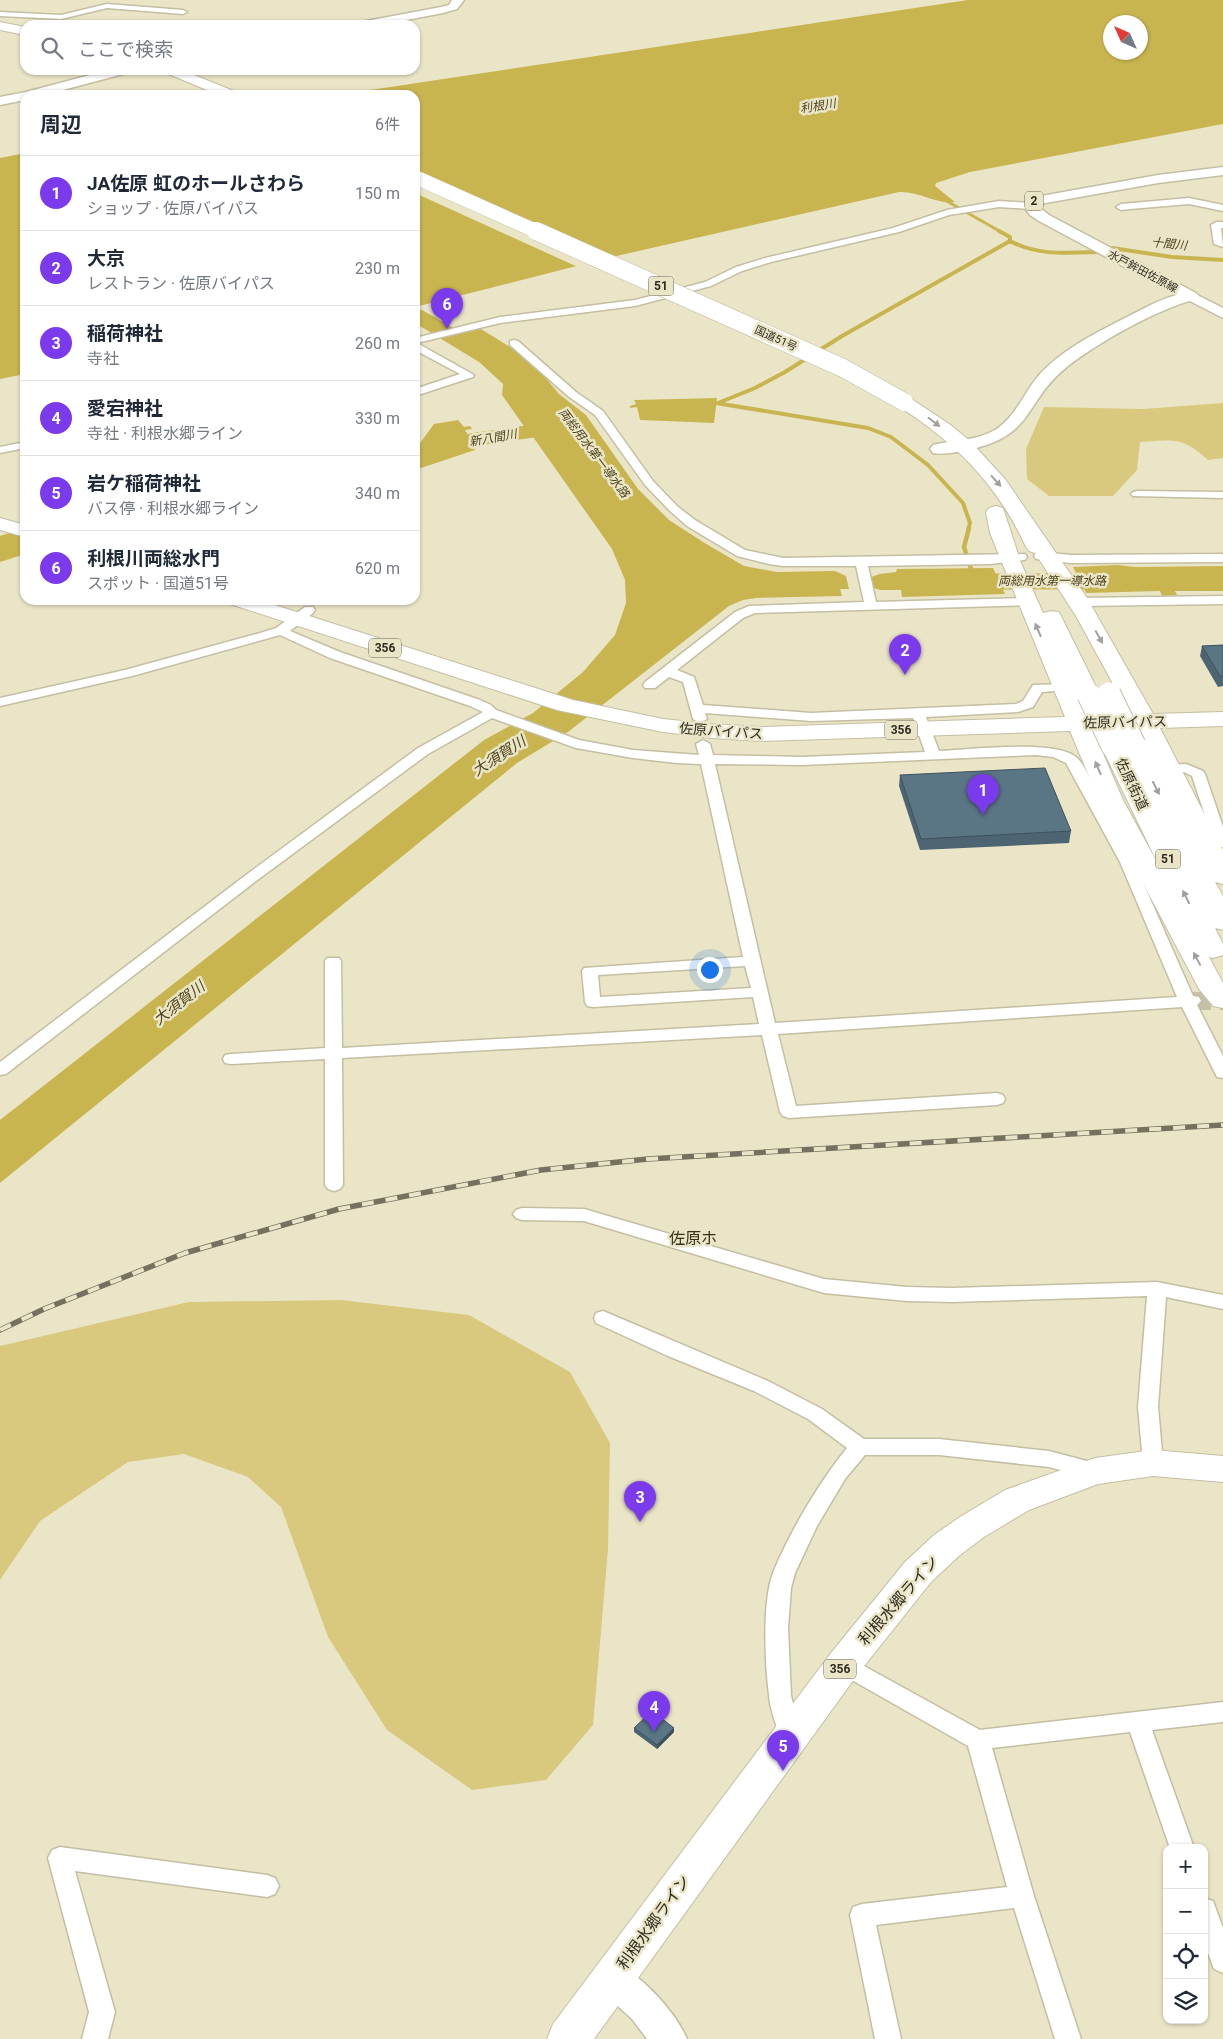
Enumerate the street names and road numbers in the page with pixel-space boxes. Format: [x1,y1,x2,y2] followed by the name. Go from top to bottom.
[1025,192,1043,210] road number: 2
[1106,248,1180,295] street label: 水戸鉾田佐原線
[648,276,674,296] road number: 51
[752,323,799,354] street label: 国道51号
[369,638,401,658] road number: 356
[1083,713,1167,731] street label: 佐原バイパス
[679,720,763,742] street label: 佐原バイパス
[885,720,917,740] road number: 356
[1113,755,1151,813] street label: 佐原街道
[1156,850,1180,869] road number: 51
[854,1552,942,1649] street label: 利根水郷ライン
[824,1660,856,1678] road number: 356
[613,1871,694,1973] street label: 利根水郷ライン

